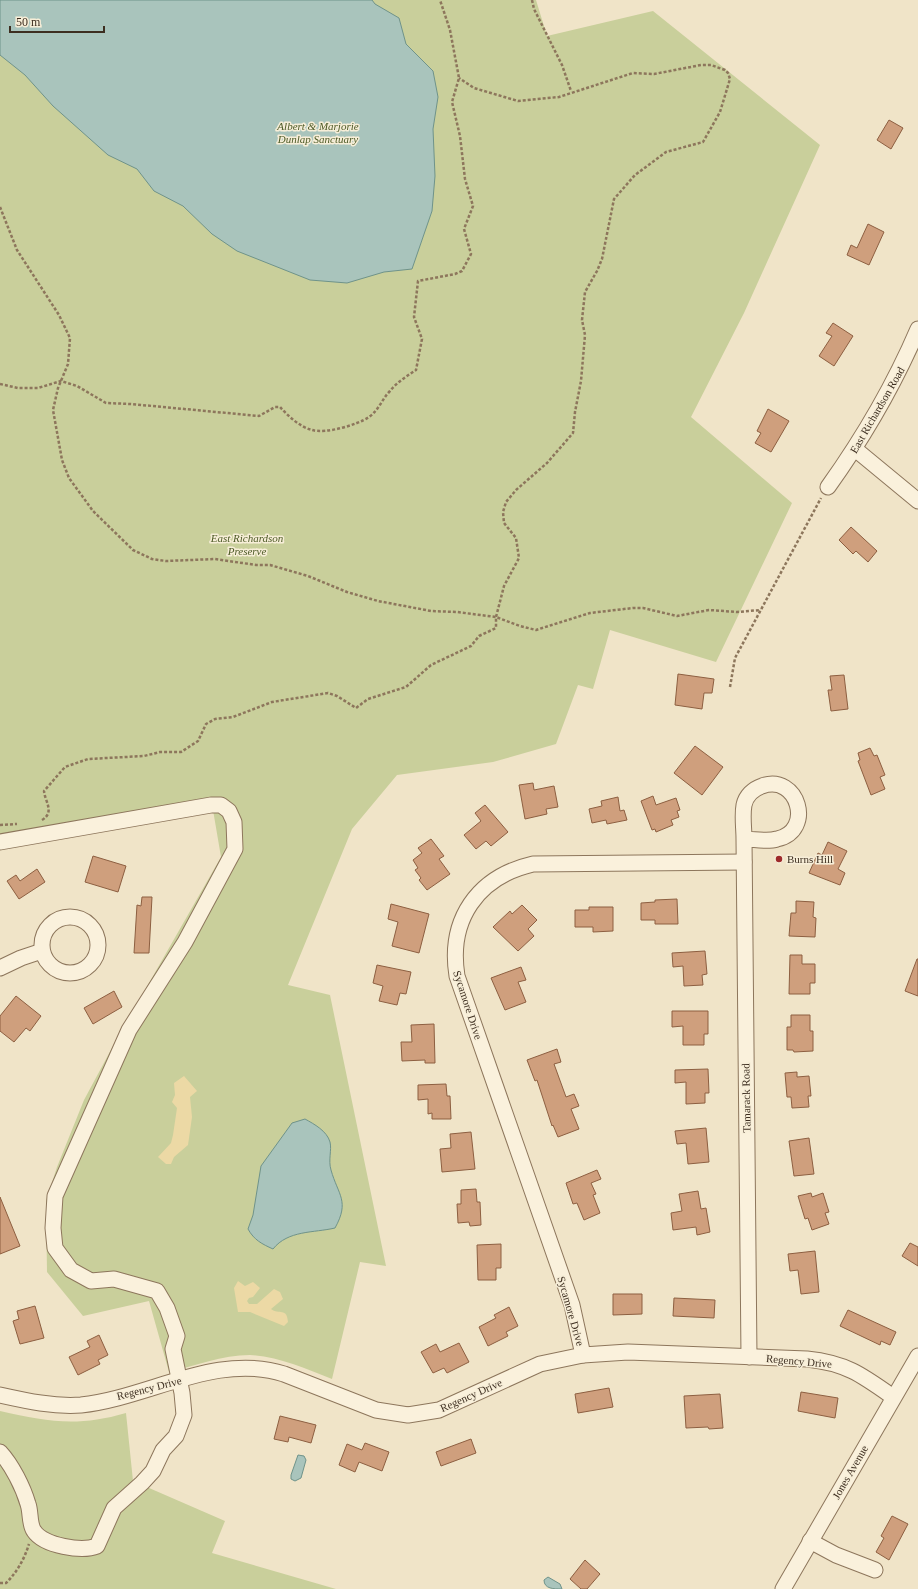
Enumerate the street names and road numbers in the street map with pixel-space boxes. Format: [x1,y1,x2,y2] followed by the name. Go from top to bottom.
[847,364,907,455] street label: East Richardson Road
[451,969,485,1041] street label: Sycamore Drive
[739,1063,753,1133] street label: Tamarack Road
[555,1275,587,1347] street label: Sycamore Drive
[765,1352,833,1370] street label: Regency Drive
[115,1374,183,1402] street label: Regency Drive
[438,1376,504,1414] street label: Regency Drive
[830,1443,870,1501] street label: Jones Avenue

